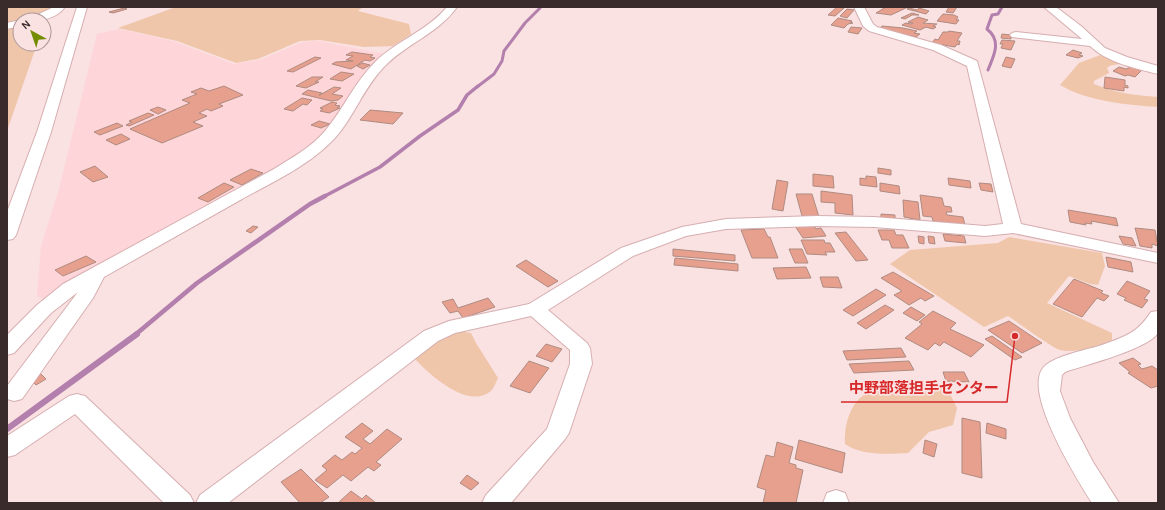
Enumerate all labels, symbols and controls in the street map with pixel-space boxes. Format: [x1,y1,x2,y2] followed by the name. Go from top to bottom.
[12,12,52,52] north arrow
[19,17,33,32] text: N
[841,375,1007,402] callout: 中野部落担手センター
[849,379,999,397] text: 中野部落担手センター

